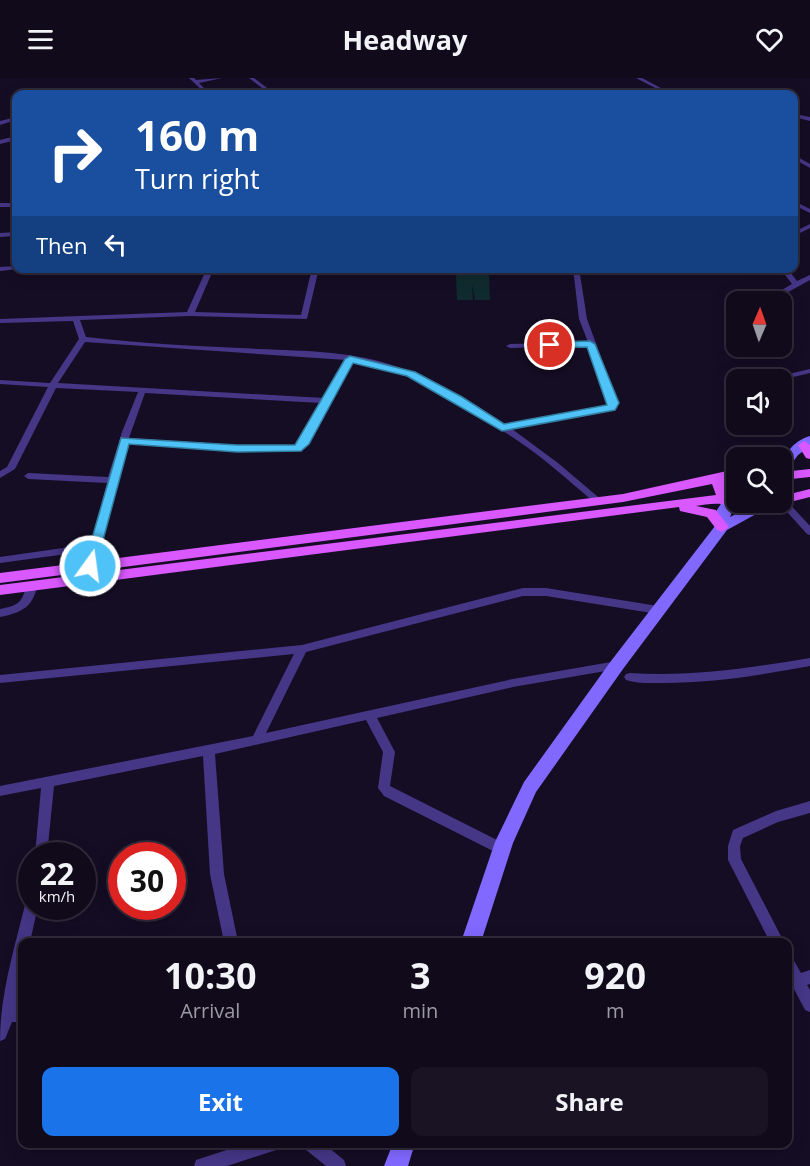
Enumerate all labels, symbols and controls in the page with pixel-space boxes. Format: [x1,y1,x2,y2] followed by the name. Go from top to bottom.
[343,21,467,58] text: Headway
[24,23,57,56] icon: menu
[753,23,786,56] icon: heart
[135,106,259,163] text: 160 m
[36,114,114,192] icon: right
[135,160,260,197] text: Turn right
[99,228,132,261] icon: left
[36,230,87,260] text: Then
[726,291,792,357] north arrow
[726,291,792,513] map controls
[524,319,575,370] pin
[533,328,566,361] icon: arrive
[726,369,792,435] button: sound
[726,447,792,513] button: search
[58,534,122,598] position arrow
[108,842,186,920] speed limit sign: 30
[40,853,74,894] text: 22
[39,886,75,906] text: km/h
[164,951,257,1000] text: 10:30
[410,951,431,1000] text: 3
[584,951,646,1000] text: 920
[180,997,240,1024] text: Arrival
[402,997,438,1024] text: min
[606,997,624,1024] text: m
[42,1067,399,1136] button: Exit
[411,1067,768,1136] button: Share

